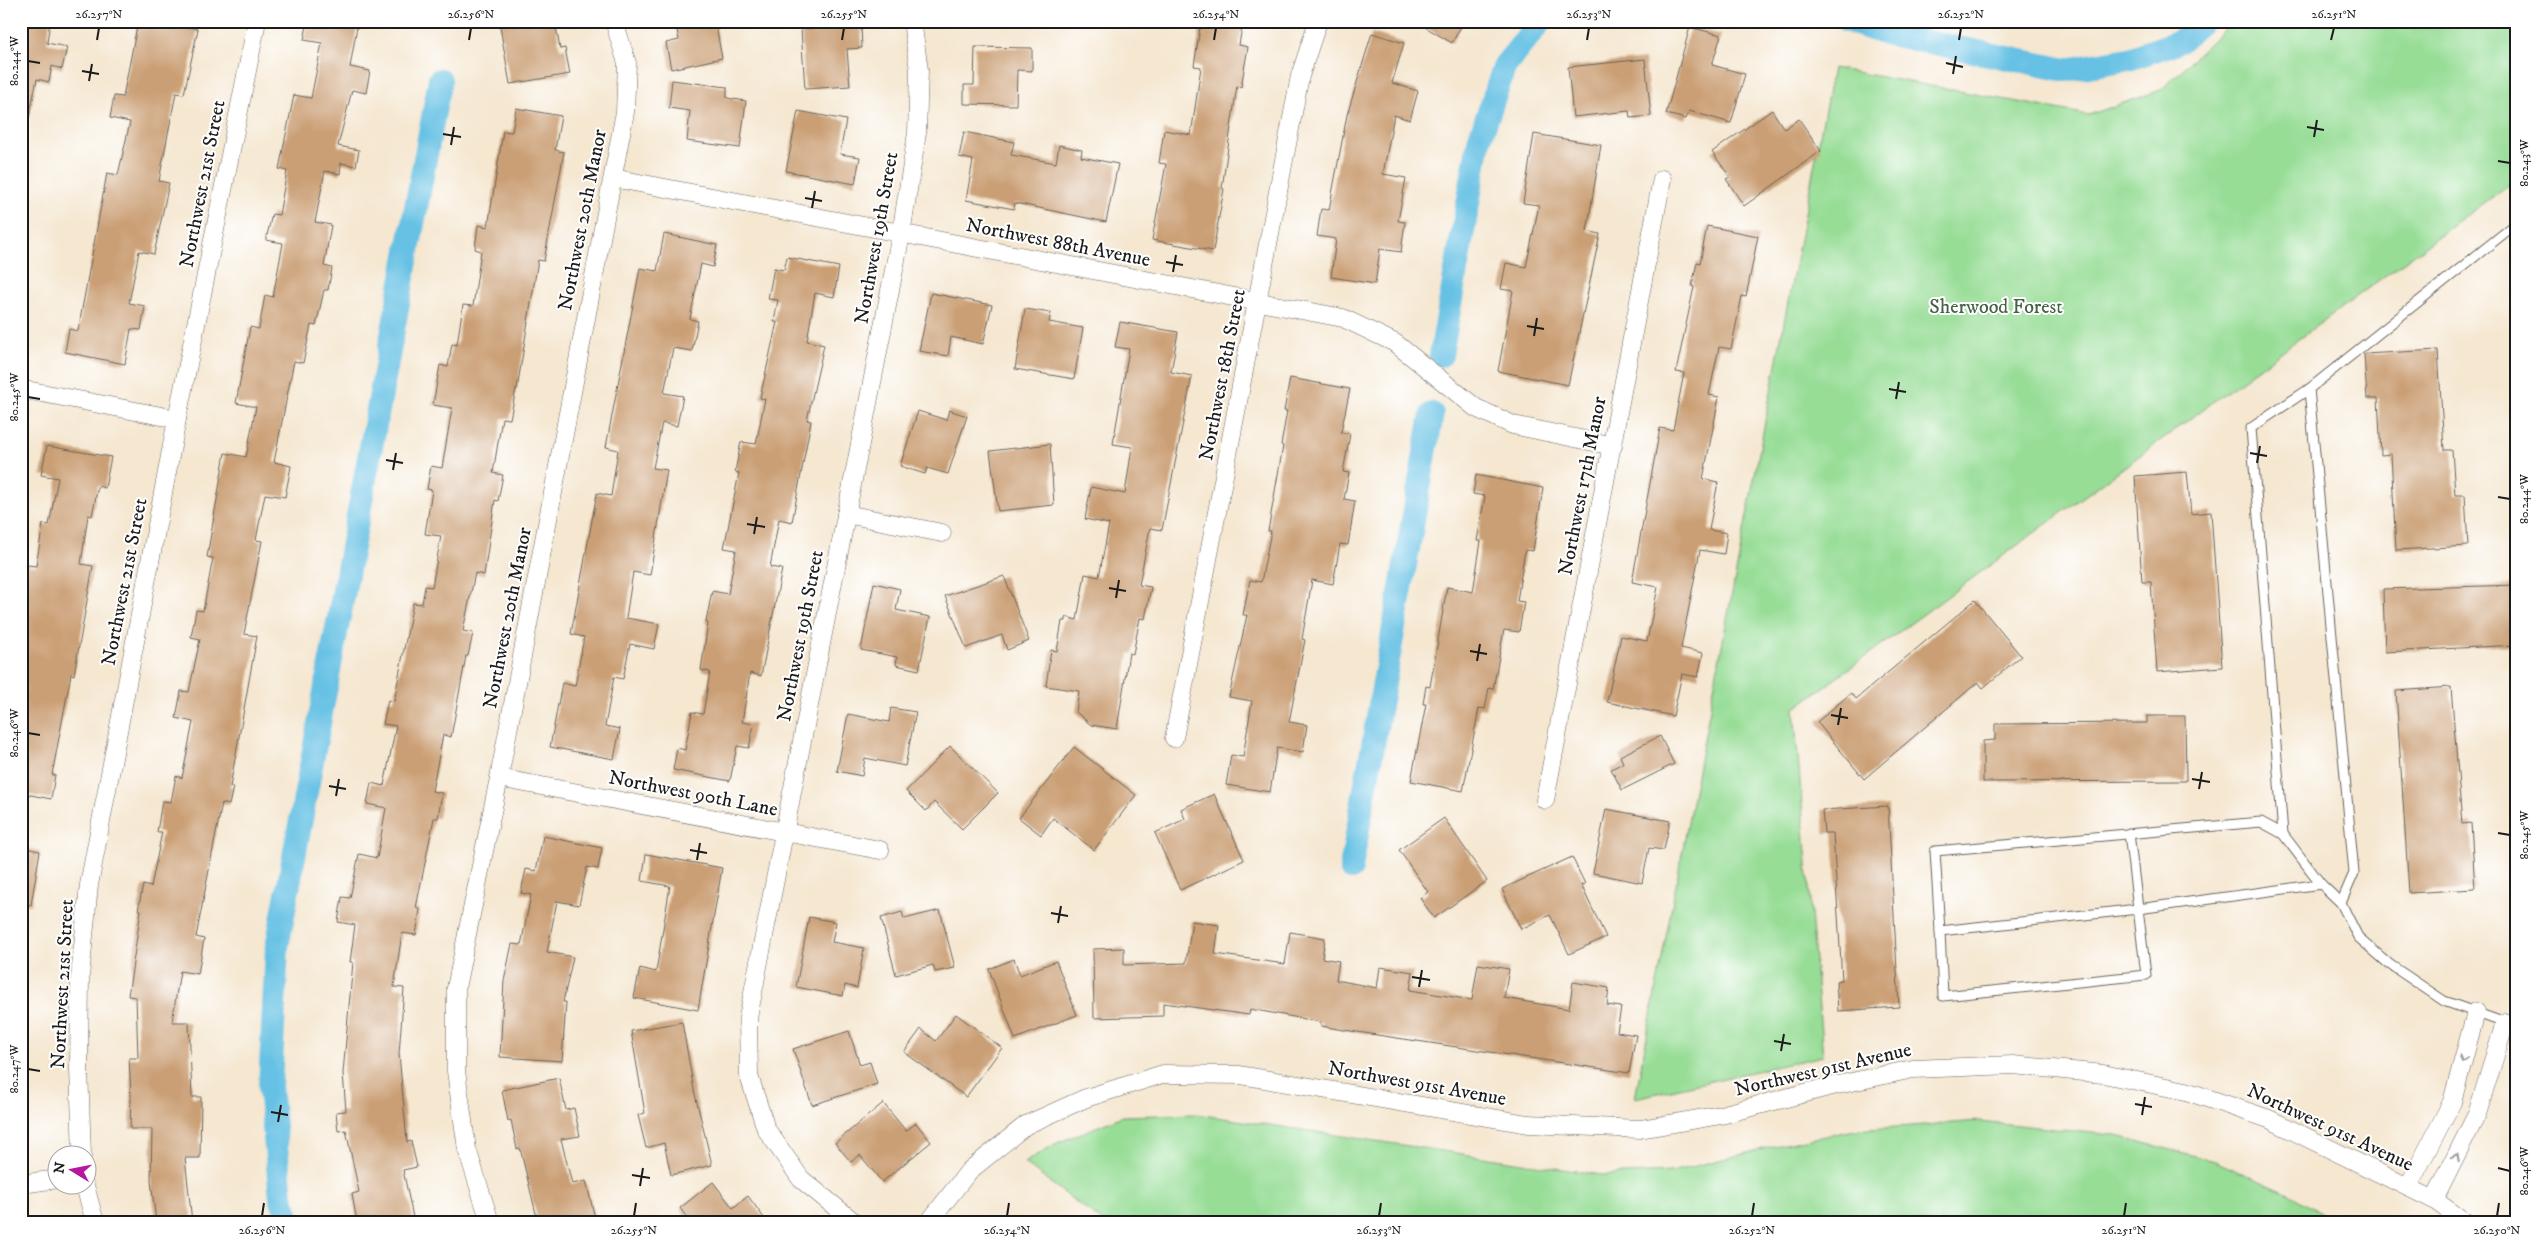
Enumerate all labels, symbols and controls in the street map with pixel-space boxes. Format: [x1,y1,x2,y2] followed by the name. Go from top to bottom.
[76,7,123,22] text: 26.257°N
[448,7,494,22] text: 26.256°N
[821,7,867,22] text: 26.255°N
[1193,7,1240,22] text: 26.254°N
[1567,7,1612,22] text: 26.253°N
[1938,7,1984,22] text: 26.252°N
[2312,7,2357,22] text: 26.251°N
[7,35,22,86] text: 80.244°W
[174,98,232,270] street label: Northwest 21st Street
[553,127,613,313] street label: Northwest 20th Manor
[2517,138,2532,187] text: 80.243°W
[850,150,904,326] street label: Northwest 19th Street
[964,213,1152,273] street label: Northwest 88th Avenue
[1194,287,1252,463] street label: Northwest 18th Street
[1929,295,2063,320] park label: Sherwood Forest
[7,372,22,421] text: 80.245°W
[1553,394,1613,578] street label: Northwest 17th Manor
[2517,473,2532,524] text: 80.244°W
[96,496,154,668] street label: Northwest 21st Street
[478,525,538,711] street label: Northwest 20th Manor
[772,548,830,724] street label: Northwest 19th Street
[7,707,22,758] text: 80.246°W
[606,765,780,823] street label: Northwest 90th Lane
[2517,810,2532,859] text: 80.245°W
[46,898,80,1070] street label: Northwest 21st Street
[1732,1038,1914,1102] street label: Northwest 91st Avenue
[7,1044,22,1093] text: 80.247°W
[2459,1055,2469,1063] one-way arrow
[1326,1056,1508,1112] street label: Northwest 91st Avenue
[2243,1079,2417,1177] street label: Northwest 91st Avenue
[2517,1145,2532,1196] text: 80.246°W
[48,1146,98,1196] north arrow
[2450,1153,2460,1162] one-way arrow
[50,1160,70,1175] text: N
[239,1223,285,1238] text: 26.256°N
[611,1223,657,1238] text: 26.255°N
[984,1223,1031,1238] text: 26.254°N
[1357,1223,1402,1238] text: 26.253°N
[1729,1223,1775,1238] text: 26.252°N
[2102,1223,2147,1238] text: 26.251°N
[2474,1223,2521,1238] text: 26.250°N

